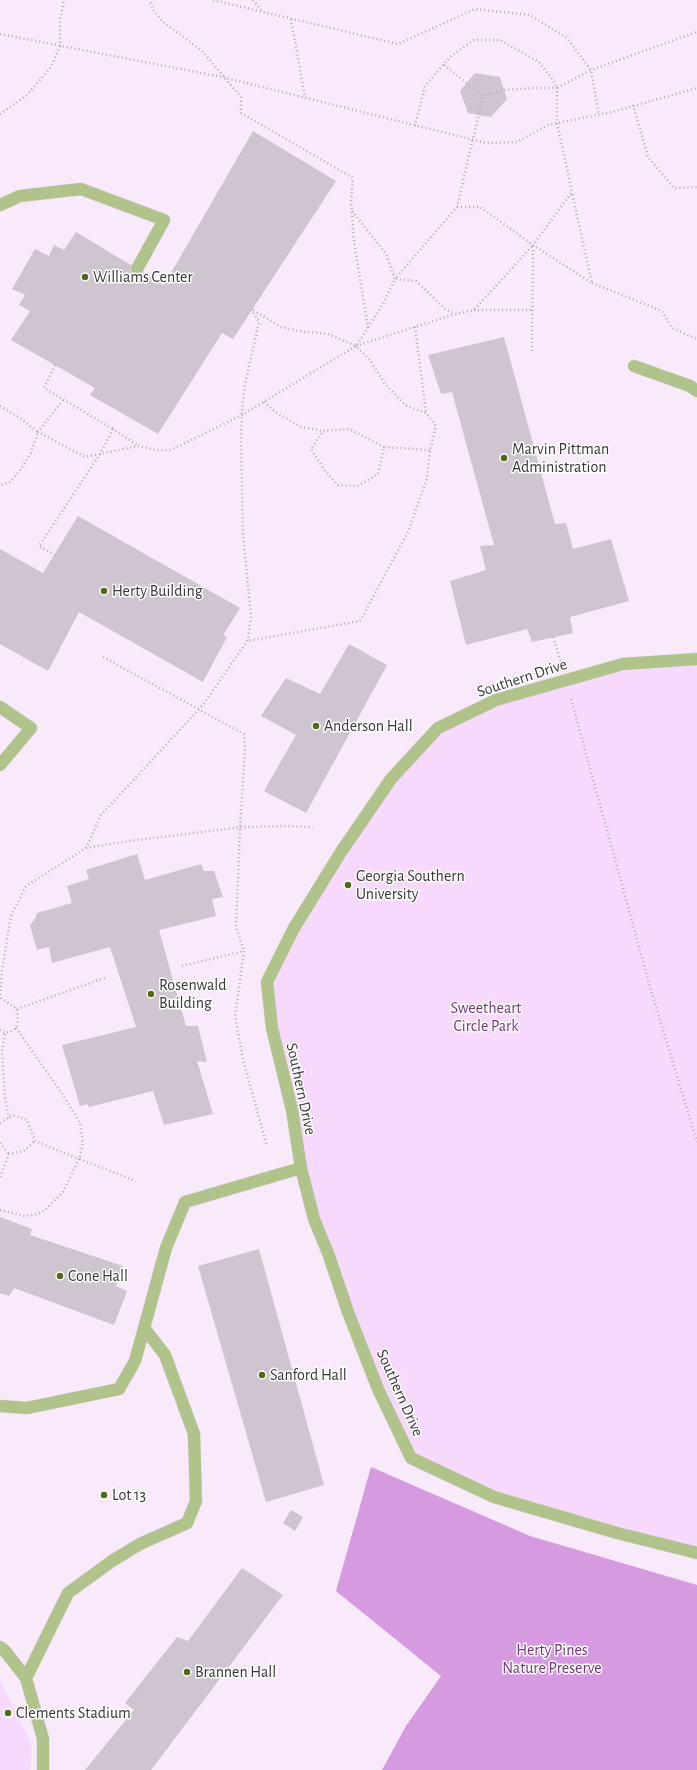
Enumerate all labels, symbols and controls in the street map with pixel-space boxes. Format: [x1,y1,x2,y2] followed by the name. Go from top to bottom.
[93,267,193,287] place label: Williams Center
[80,272,90,282] marker: Williams Center
[512,439,609,477] place label: Marvin Pittman Administration
[499,453,509,463] marker: Marvin Pittman Administration
[112,581,203,601] place label: Herty Building
[99,586,109,596] marker: Herty Building
[475,654,569,702] street label: Southern Drive
[324,716,413,736] place label: Anderson Hall
[311,721,321,731] marker: Anderson Hall
[356,866,465,904] place label: Georgia Southern University
[343,880,353,890] marker: Georgia Southern University
[159,975,227,1013] place label: Rosenwald Building
[146,989,156,999] marker: Rosenwald Building
[451,998,521,1036] park label: Sweetheart Circle Park
[282,1041,320,1137] street label: Southern Drive
[68,1266,128,1286] place label: Cone Hall
[55,1271,65,1281] marker: Cone Hall
[372,1346,428,1440] street label: Southern Drive
[270,1365,347,1385] place label: Sanford Hall
[257,1370,267,1380] marker: Sanford Hall
[112,1485,146,1505] place label: Lot 13
[99,1490,109,1500] marker: Lot 13
[502,1640,602,1678] park label: Herty Pines Nature Preserve
[195,1662,276,1682] place label: Brannen Hall
[182,1667,192,1677] marker: Brannen Hall
[16,1703,131,1723] place label: Clements Stadium
[3,1708,13,1718] marker: Clements Stadium

